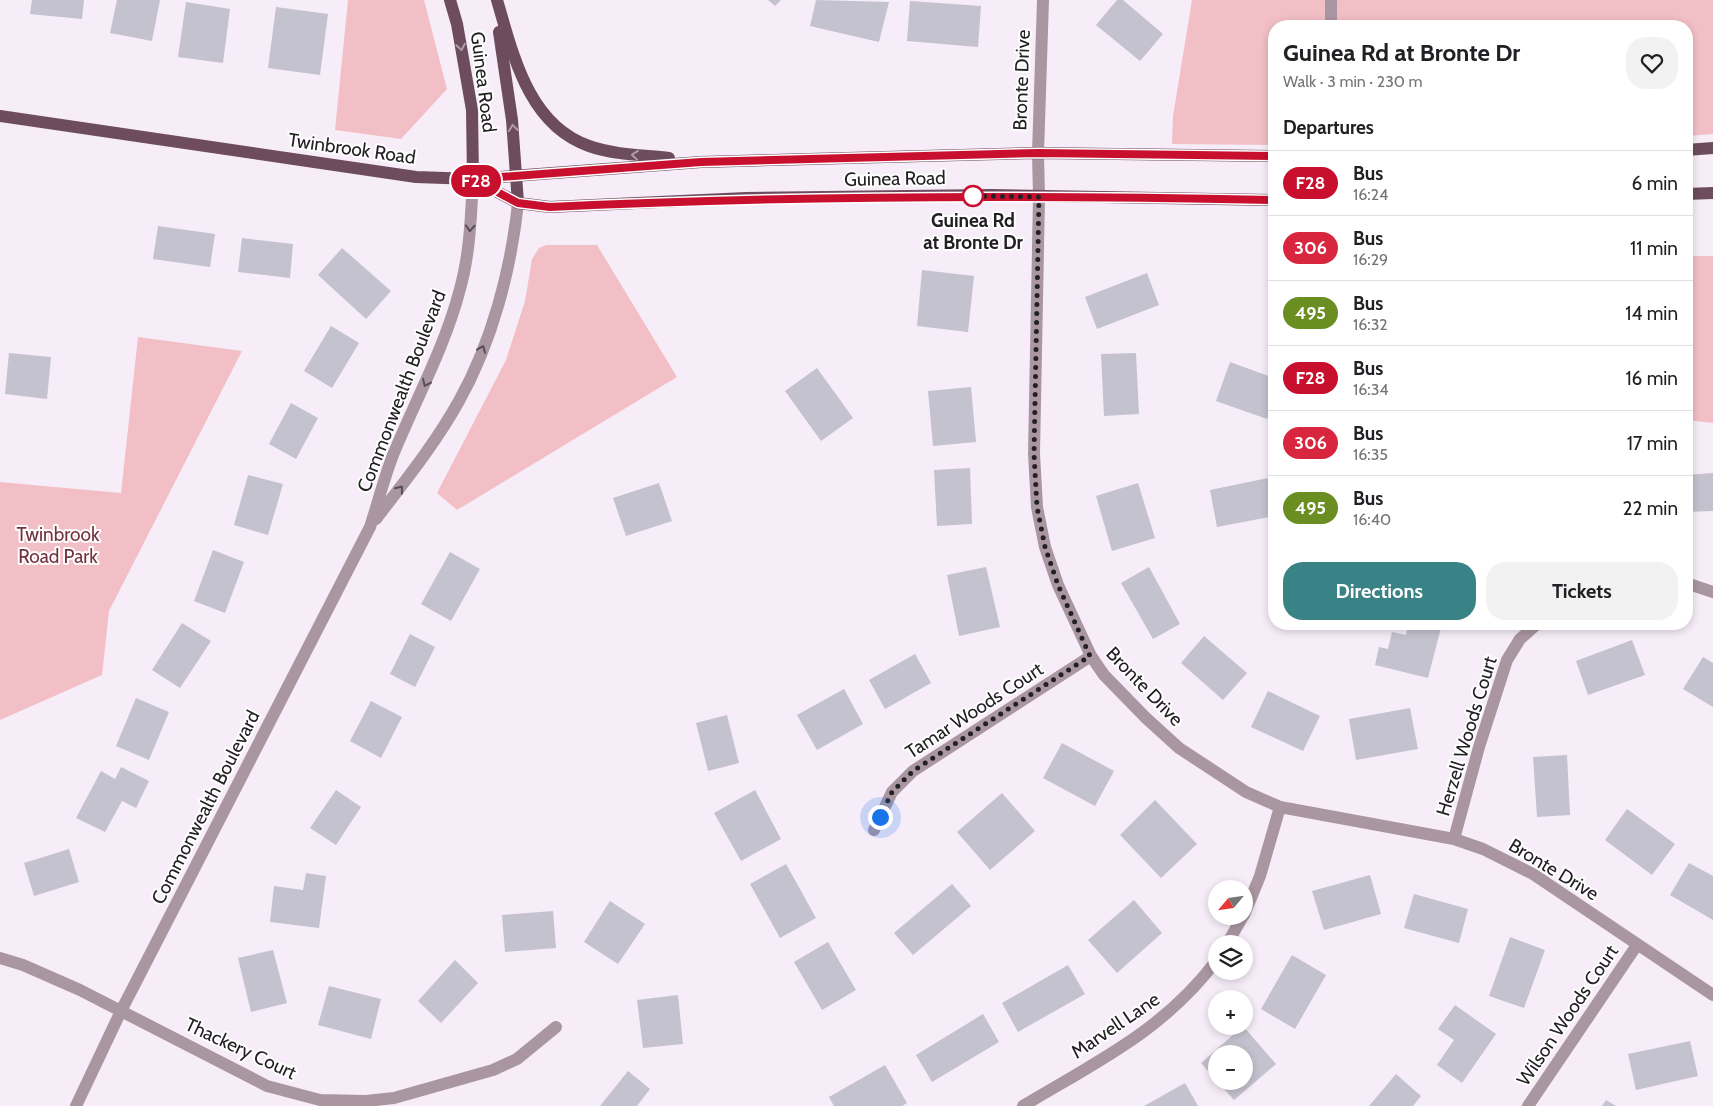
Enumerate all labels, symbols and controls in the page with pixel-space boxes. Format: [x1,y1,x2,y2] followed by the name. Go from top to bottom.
[1008,29,1035,131] street label: Bronte Drive
[466,30,501,134] street label: Guinea Road
[1626,37,1678,89] button: heart
[1283,38,1520,67] text: Guinea Rd at Bronte Dr
[456,43,466,52] one-way arrow
[1283,72,1423,91] text: Walk · 3 min · 230 m
[1283,116,1374,139] text: Departures
[508,124,519,132] one-way arrow
[287,128,417,169] street label: Twinbrook Road
[631,150,639,161] one-way arrow
[1353,162,1383,185] text: Bus
[447,165,505,197] line badge: F28
[844,166,946,191] street label: Guinea Road
[461,170,491,192] text: F28
[1296,172,1325,194] text: F28
[1632,172,1678,195] text: 6 min
[962,185,984,207] marker: Guinea Rd at Bronte Dr
[1353,185,1388,204] text: 16:24
[923,209,1024,254] place label: Guinea Rd at Bronte Dr
[465,224,476,232] one-way arrow
[1353,227,1383,250] text: Bus
[1294,237,1327,259] text: 306
[1630,237,1678,260] text: 11 min
[1353,250,1388,269] text: 16:29
[352,287,451,495] street label: Commonwealth Boulevard
[1353,292,1383,315] text: Bus
[1295,302,1326,324] text: 495
[1625,302,1678,325] text: 14 min
[1353,315,1388,334] text: 16:32
[477,346,487,354] one-way arrow
[1353,357,1383,380] text: Bus
[1296,367,1325,389] text: F28
[1625,367,1678,390] text: 16 min
[422,378,432,387] one-way arrow
[1353,380,1389,399] text: 16:34
[1353,422,1383,445] text: Bus
[1294,432,1327,454] text: 306
[1627,432,1678,455] text: 17 min
[1353,445,1388,464] text: 16:35
[394,485,403,494] one-way arrow
[1353,487,1383,510] text: Bus
[1295,497,1326,519] text: 495
[1623,497,1678,520] text: 22 min
[1353,510,1391,529] text: 16:40
[17,523,100,568] park label: Twinbrook Road Park
[1283,562,1476,620] button: Directions
[1486,562,1678,620] button: Tickets
[1101,642,1188,731] street label: Bronte Drive
[1431,653,1502,819] street label: Herzell Woods Court
[901,657,1048,763] street label: Tamar Woods Court
[147,706,264,908] street label: Commonwealth Boulevard
[868,805,893,830] your location
[1505,834,1603,905] street label: Bronte Drive
[1208,880,1252,925] north arrow
[1208,880,1253,1090] map controls
[1208,935,1253,980] button: layers
[1512,940,1623,1090] street label: Wilson Woods Court
[1067,987,1164,1063] street label: Marvell Lane
[1208,990,1253,1035] button: +
[182,1013,301,1084] street label: Thackery Court
[1208,1045,1253,1090] button: −

